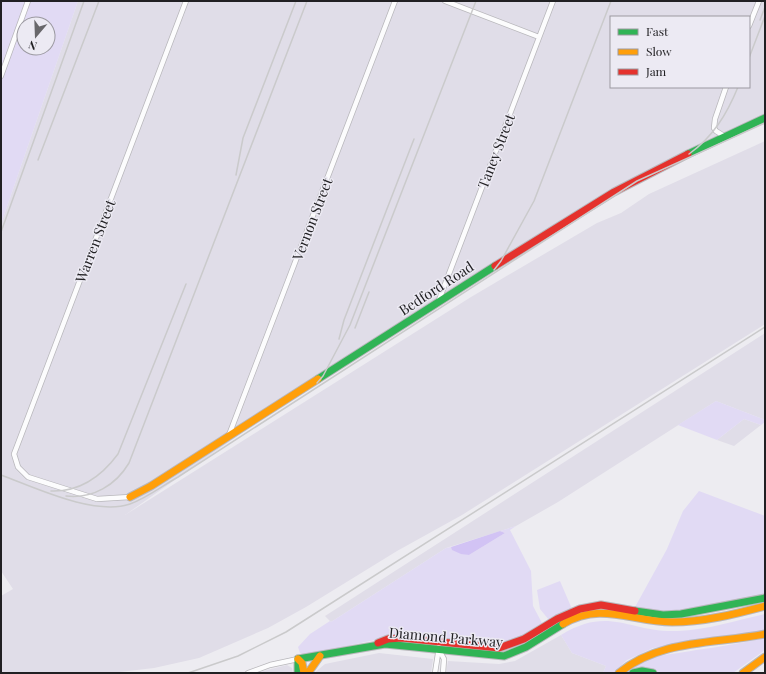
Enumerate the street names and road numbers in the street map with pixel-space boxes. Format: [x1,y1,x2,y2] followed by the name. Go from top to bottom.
[473,110,519,191] street label: Taney Street
[287,174,337,264] street label: Vernon Street
[70,196,120,286] street label: Warren Street
[395,257,477,319] street label: Bedford Road
[388,623,504,651] street label: Diamond Parkway

